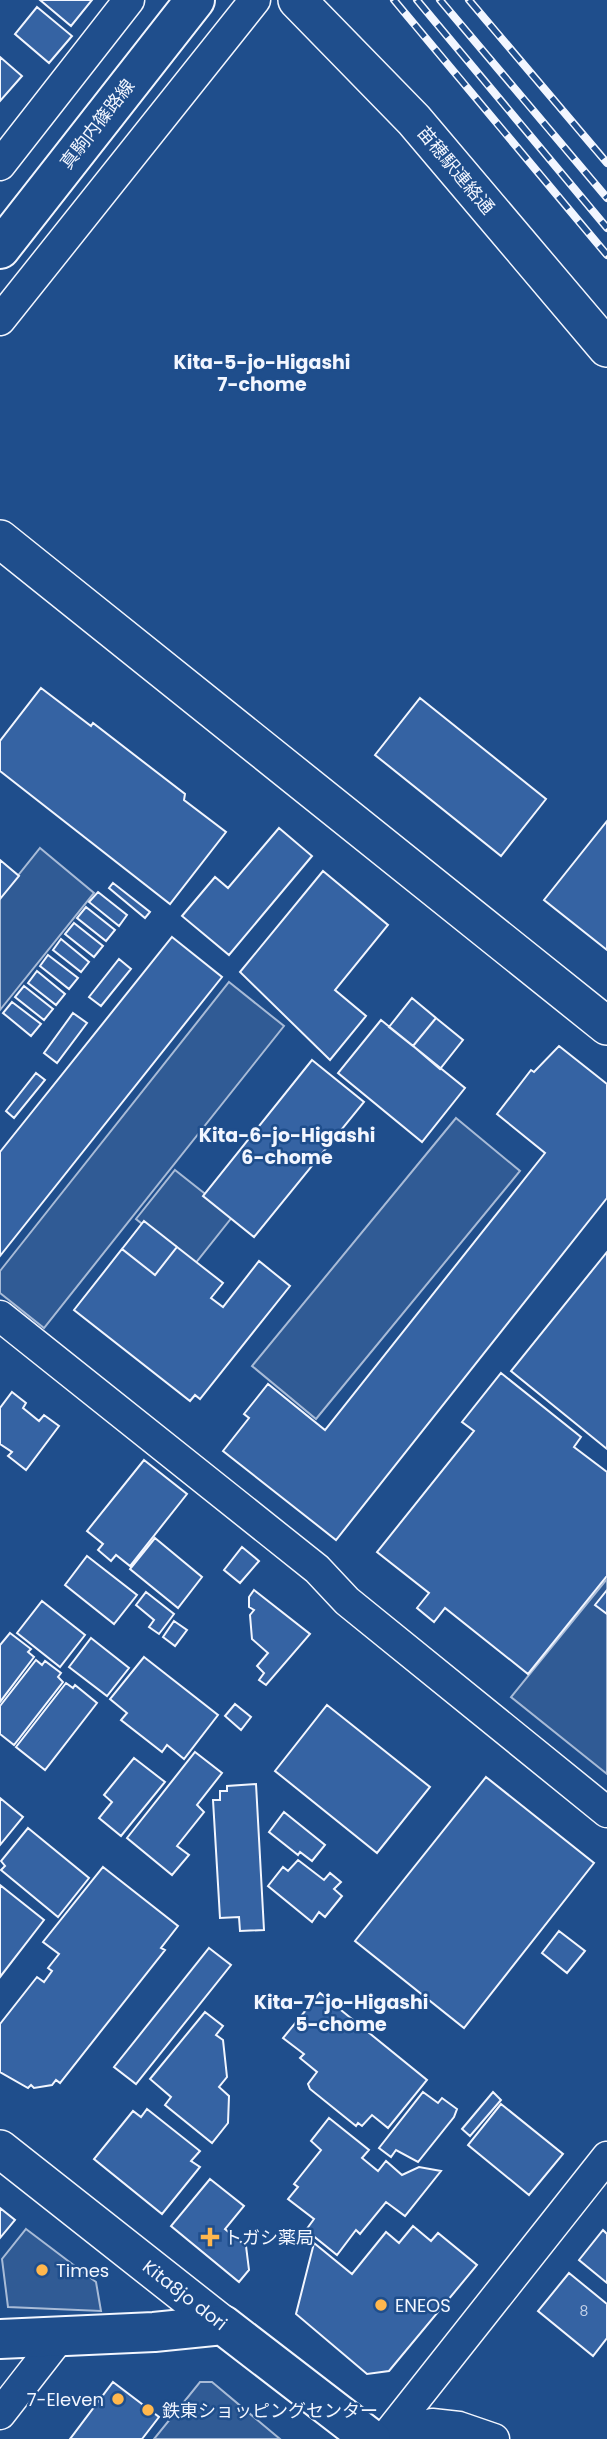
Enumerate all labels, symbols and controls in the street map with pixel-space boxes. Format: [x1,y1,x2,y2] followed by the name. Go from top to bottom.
[54,74,140,174] street label: 真駒内篠路線
[412,121,500,219] street label: 苗穂駅連絡通
[174,349,350,398] district label: Kita-5-jo-Higashi 7-chome
[199,1122,375,1171] district label: Kita-6-jo-Higashi 6-chome
[254,1989,428,2038] district label: Kita-7-jo-Higashi 5-chome
[224,2225,314,2250] place label: トガシ薬局
[202,2229,218,2245] marker: トガシ薬局
[138,2254,232,2336] street label: Kita8jo dori
[56,2258,109,2283] place label: Times
[34,2262,50,2278] marker: Times
[395,2293,451,2318] place label: ENEOS
[373,2297,389,2313] marker: ENEOS
[580,2301,589,2321] house number: 8
[27,2387,104,2412] place label: 7-Eleven
[110,2391,126,2407] marker: 7-Eleven
[162,2398,378,2423] place label: 鉄東ショッピングセンター
[140,2402,156,2418] marker: 鉄東ショッピングセンター

